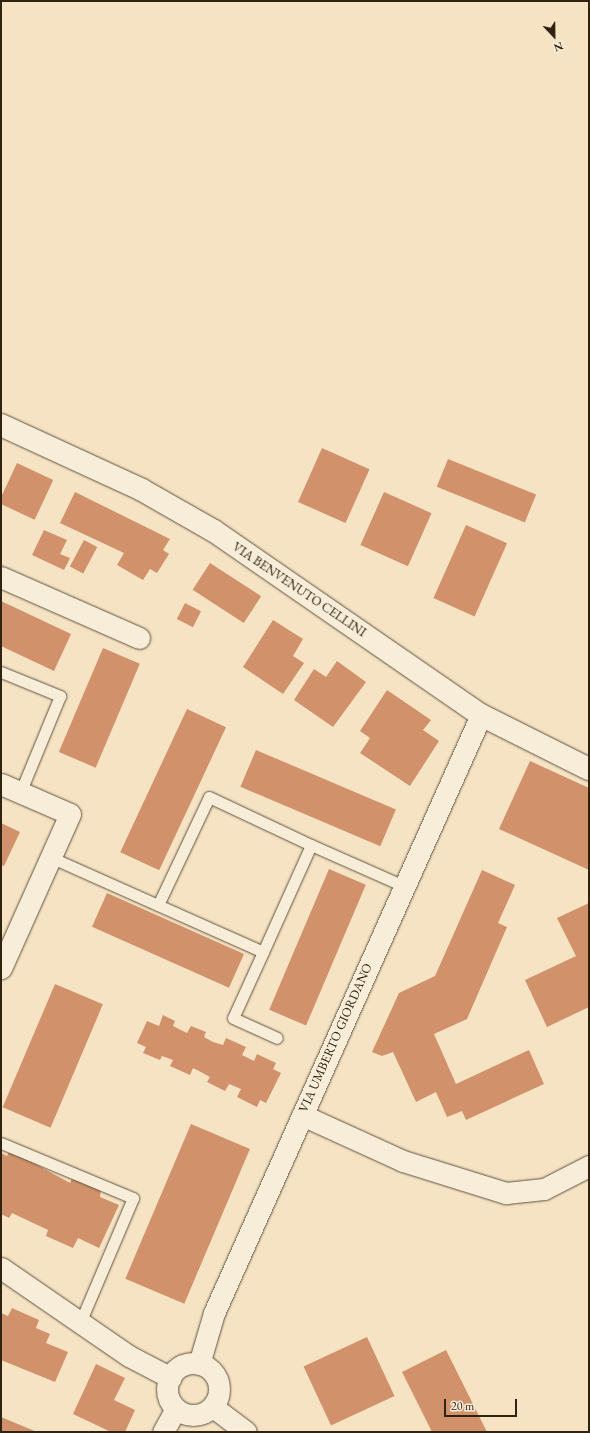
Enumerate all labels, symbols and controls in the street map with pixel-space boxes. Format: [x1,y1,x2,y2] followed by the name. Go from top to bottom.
[534,16,574,56] north arrow
[552,39,565,55] text: N
[229,539,369,641] street label: VIA BENVENUTO CELLINI
[296,961,376,1115] street label: VIA UMBERTO GIORDANO
[446,1391,519,1417] scale bar
[451,1398,474,1414] text: 20 m

